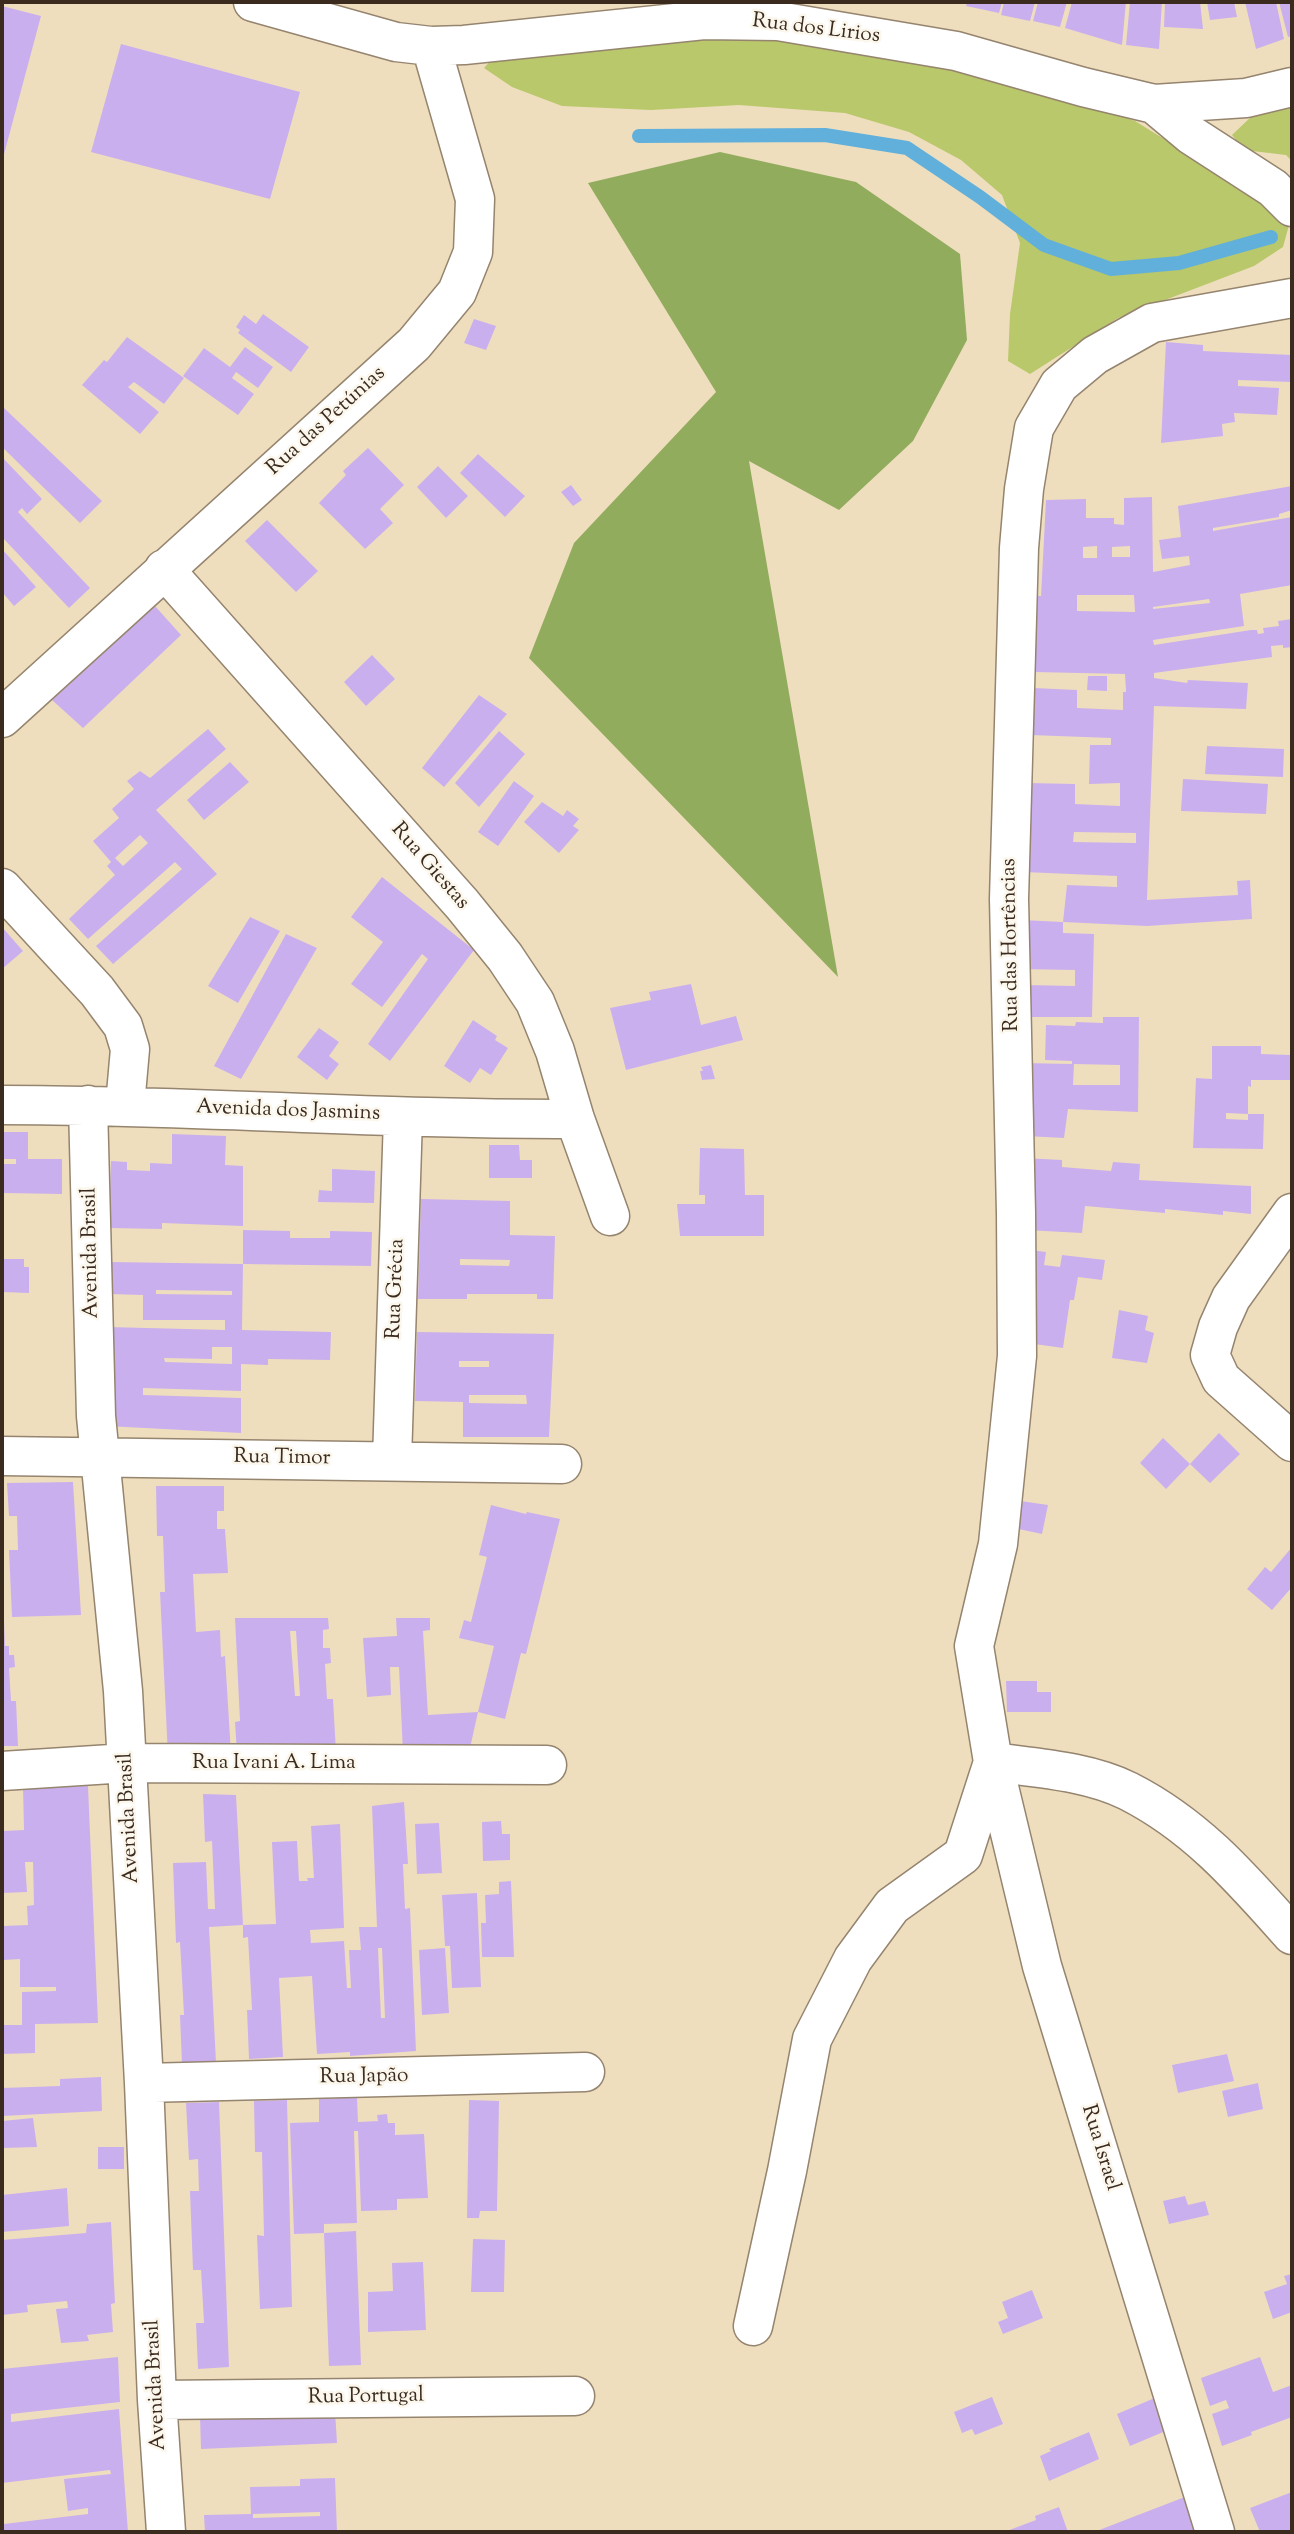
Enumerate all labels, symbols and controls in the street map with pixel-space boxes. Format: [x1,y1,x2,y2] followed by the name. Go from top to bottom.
[751,10,881,50] street label: Rua dos Lirios
[262,362,392,482] street label: Rua das Petúnias
[384,818,474,916] street label: Rua Giestas
[998,858,1026,1032] street label: Rua das Hortências
[195,1096,381,1128] street label: Avenida dos Jasmins
[78,1187,106,1319] street label: Avenida Brasil
[383,1238,411,1340] street label: Rua Grécia
[233,1446,331,1472] street label: Rua Timor
[192,1751,356,1777] street label: Rua Ivani A. Lima
[114,1752,146,1884] street label: Avenida Brasil
[319,2065,409,2091] street label: Rua Japão
[1074,2102,1124,2194] street label: Rua Israel
[141,2319,173,2451] street label: Avenida Brasil
[308,2384,424,2412] street label: Rua Portugal

